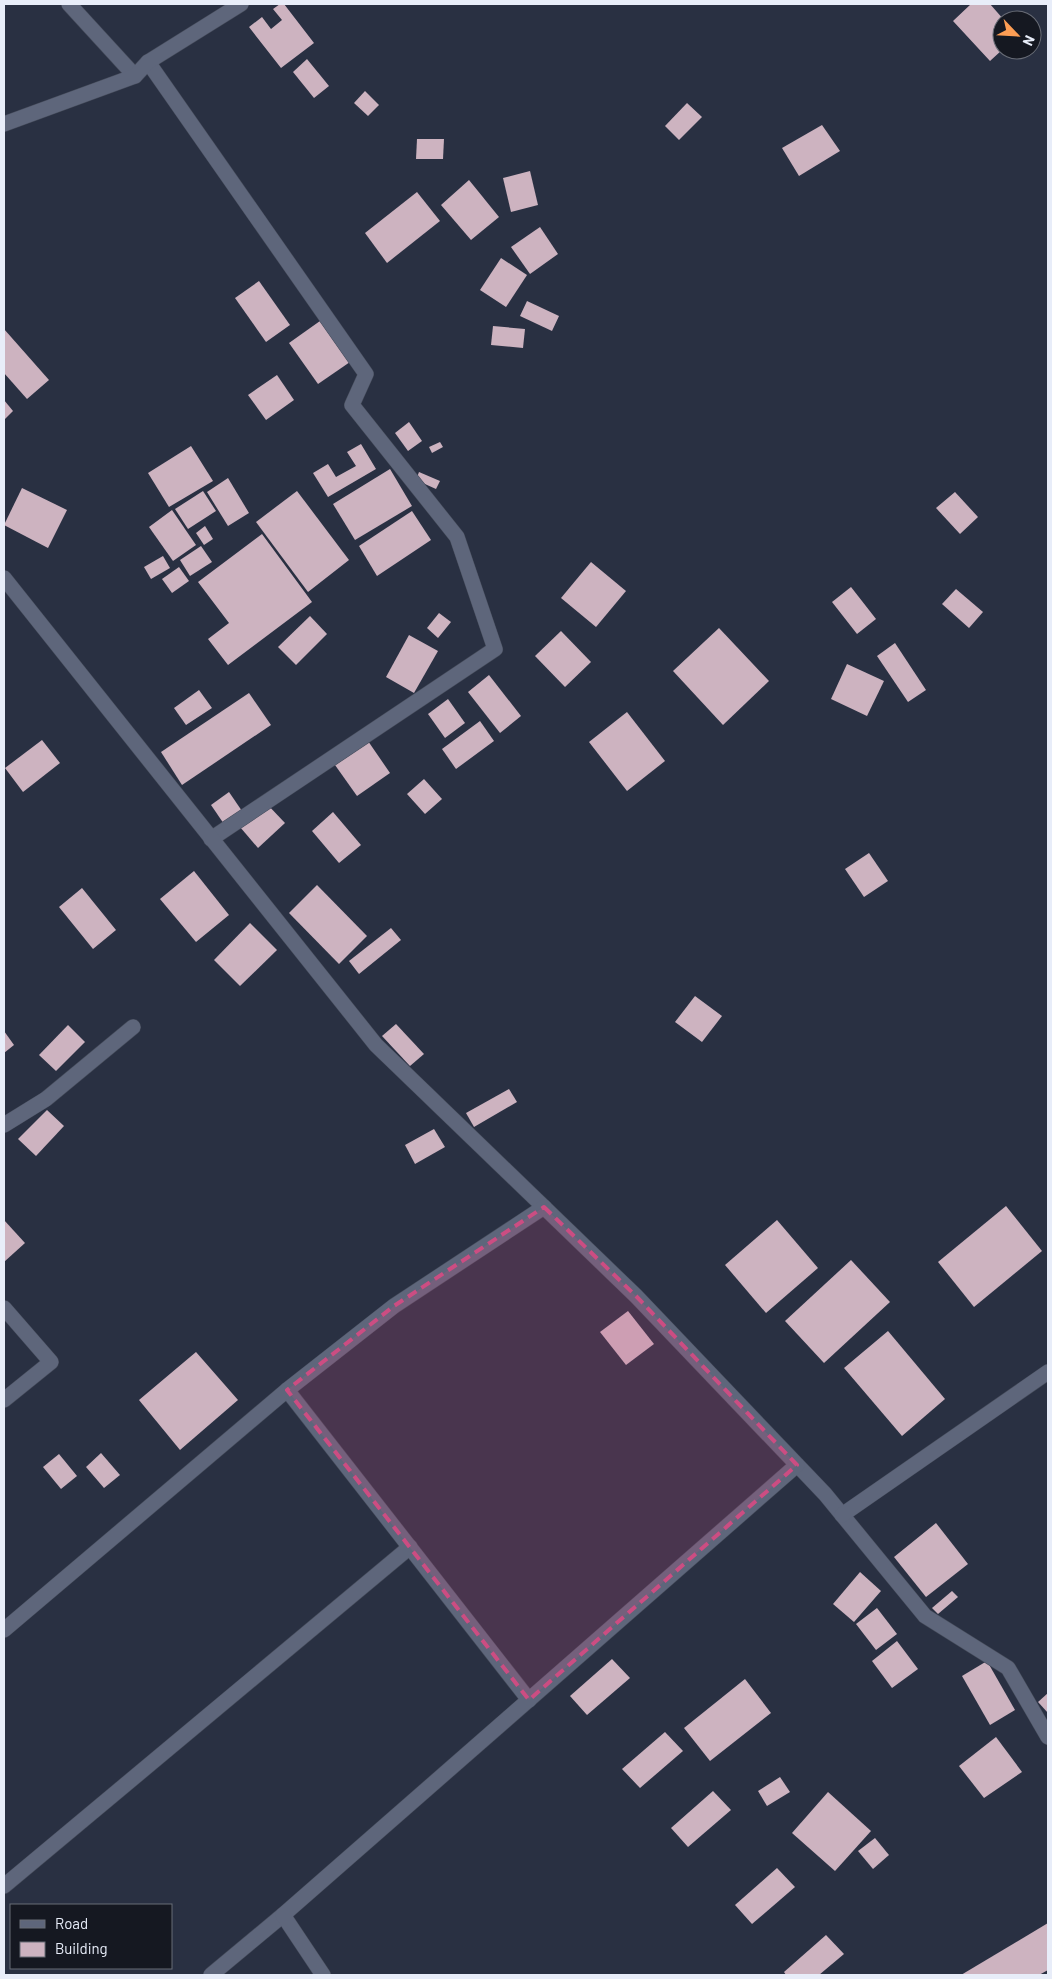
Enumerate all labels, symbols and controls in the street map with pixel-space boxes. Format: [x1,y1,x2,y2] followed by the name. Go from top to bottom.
[992,10,1042,60] north arrow
[1020,33,1039,49] text: N
[10,1904,172,1969] legend
[55,1914,88,1932] text: Road
[55,1939,108,1957] text: Building

